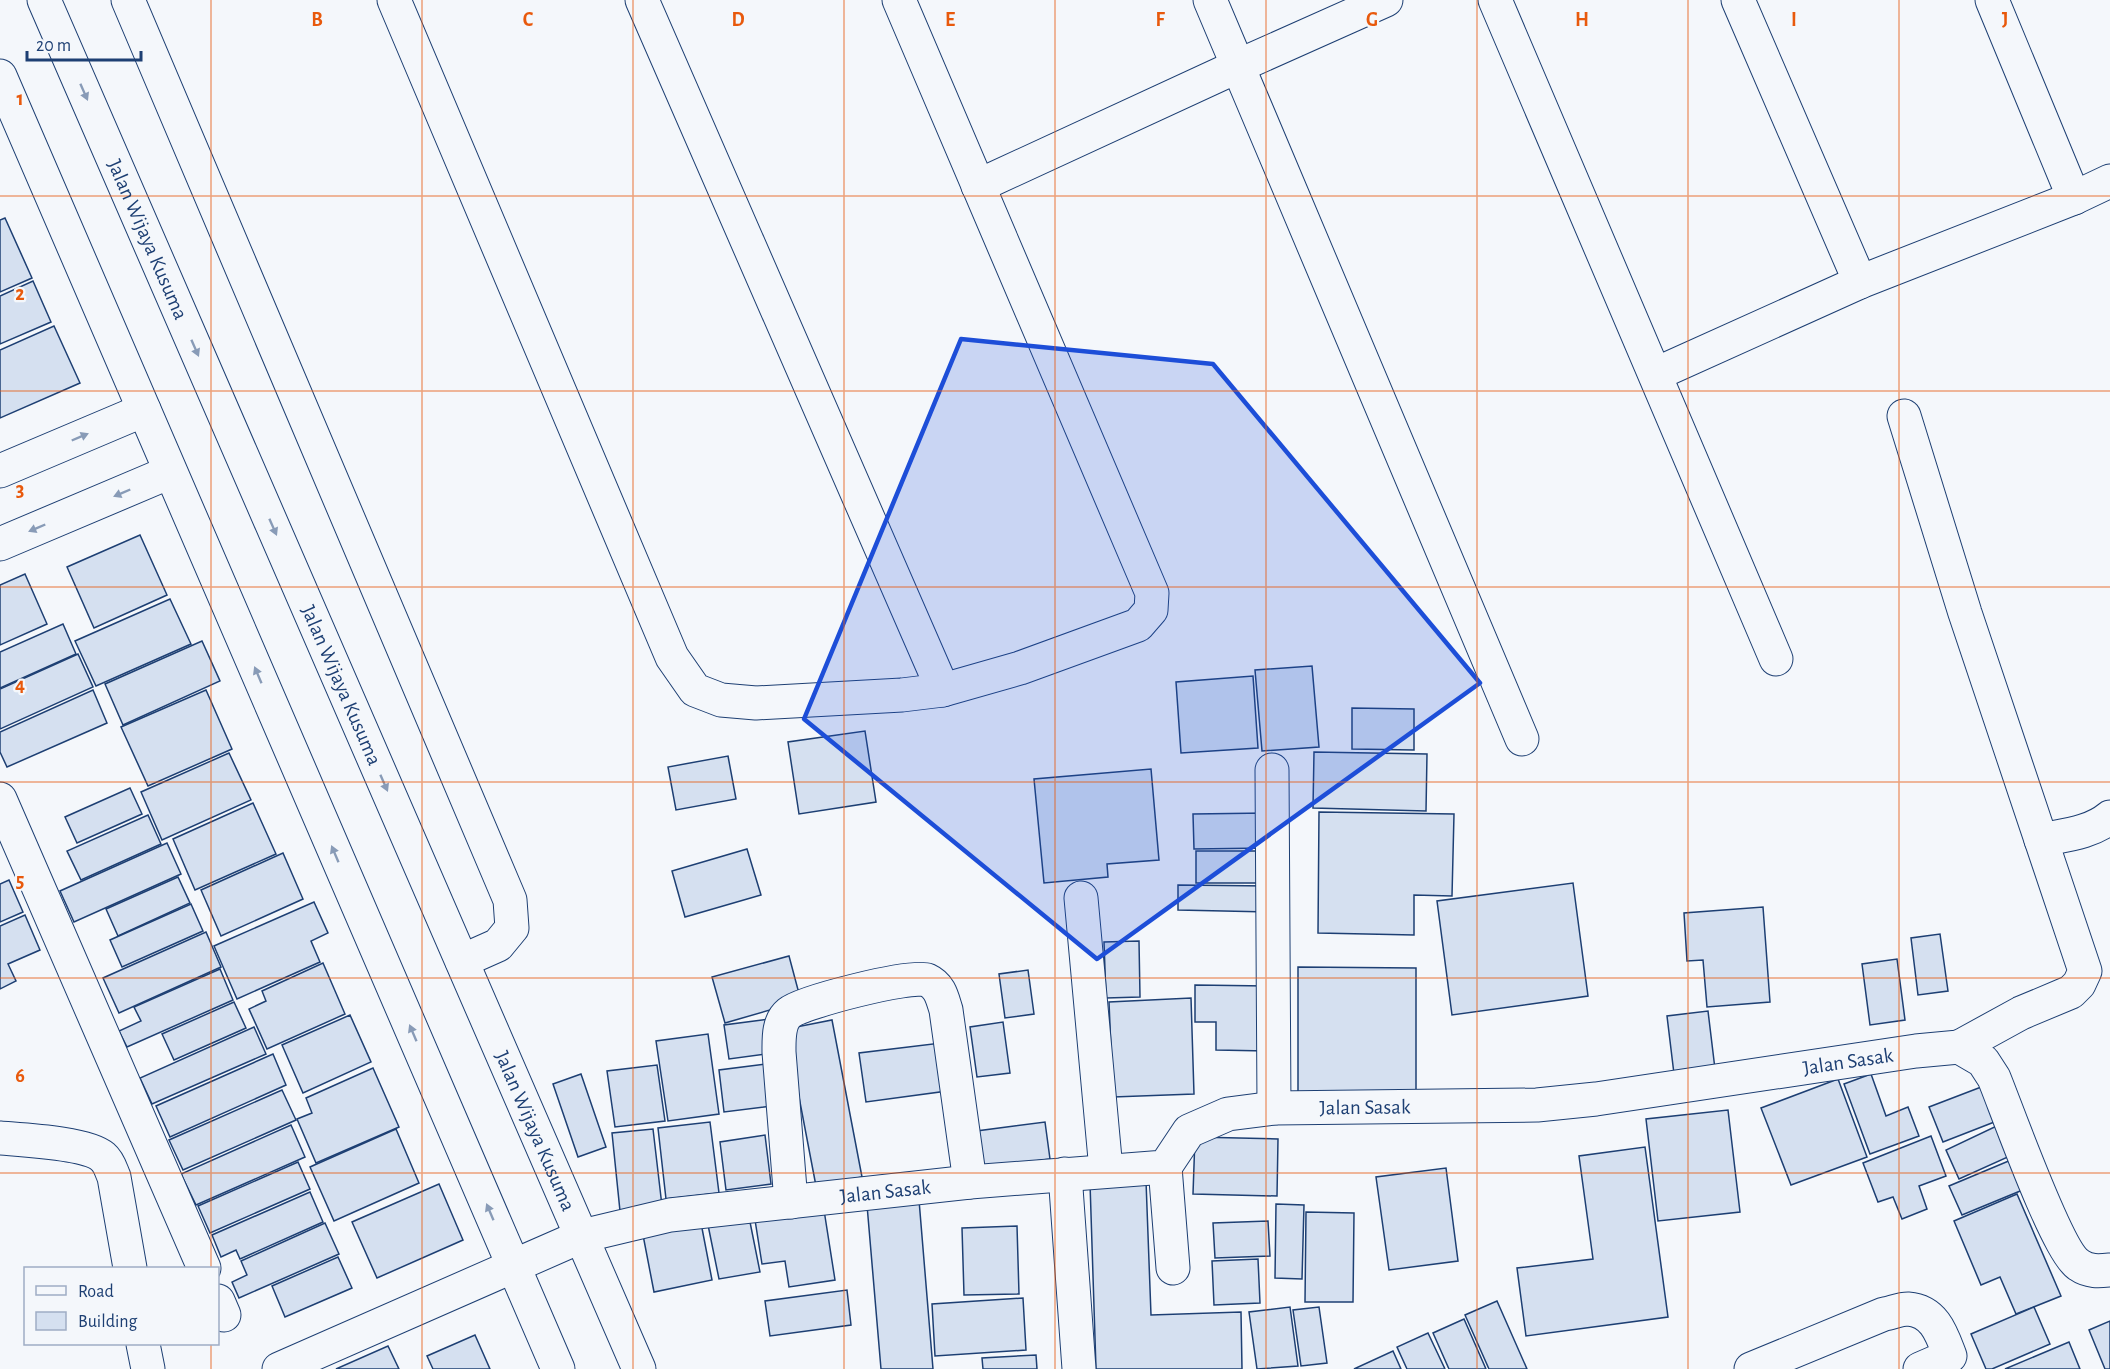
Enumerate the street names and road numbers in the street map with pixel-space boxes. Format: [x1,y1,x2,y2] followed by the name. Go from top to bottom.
[104,156,192,323] street label: Jalan Wijaya Kusuma
[297,602,385,769] street label: Jalan Wijaya Kusuma
[1801,1045,1895,1079] street label: Jalan Sasak
[491,1048,579,1214] street label: Jalan Wijaya Kusuma
[1319,1096,1411,1118] street label: Jalan Sasak
[839,1176,932,1207] street label: Jalan Sasak

